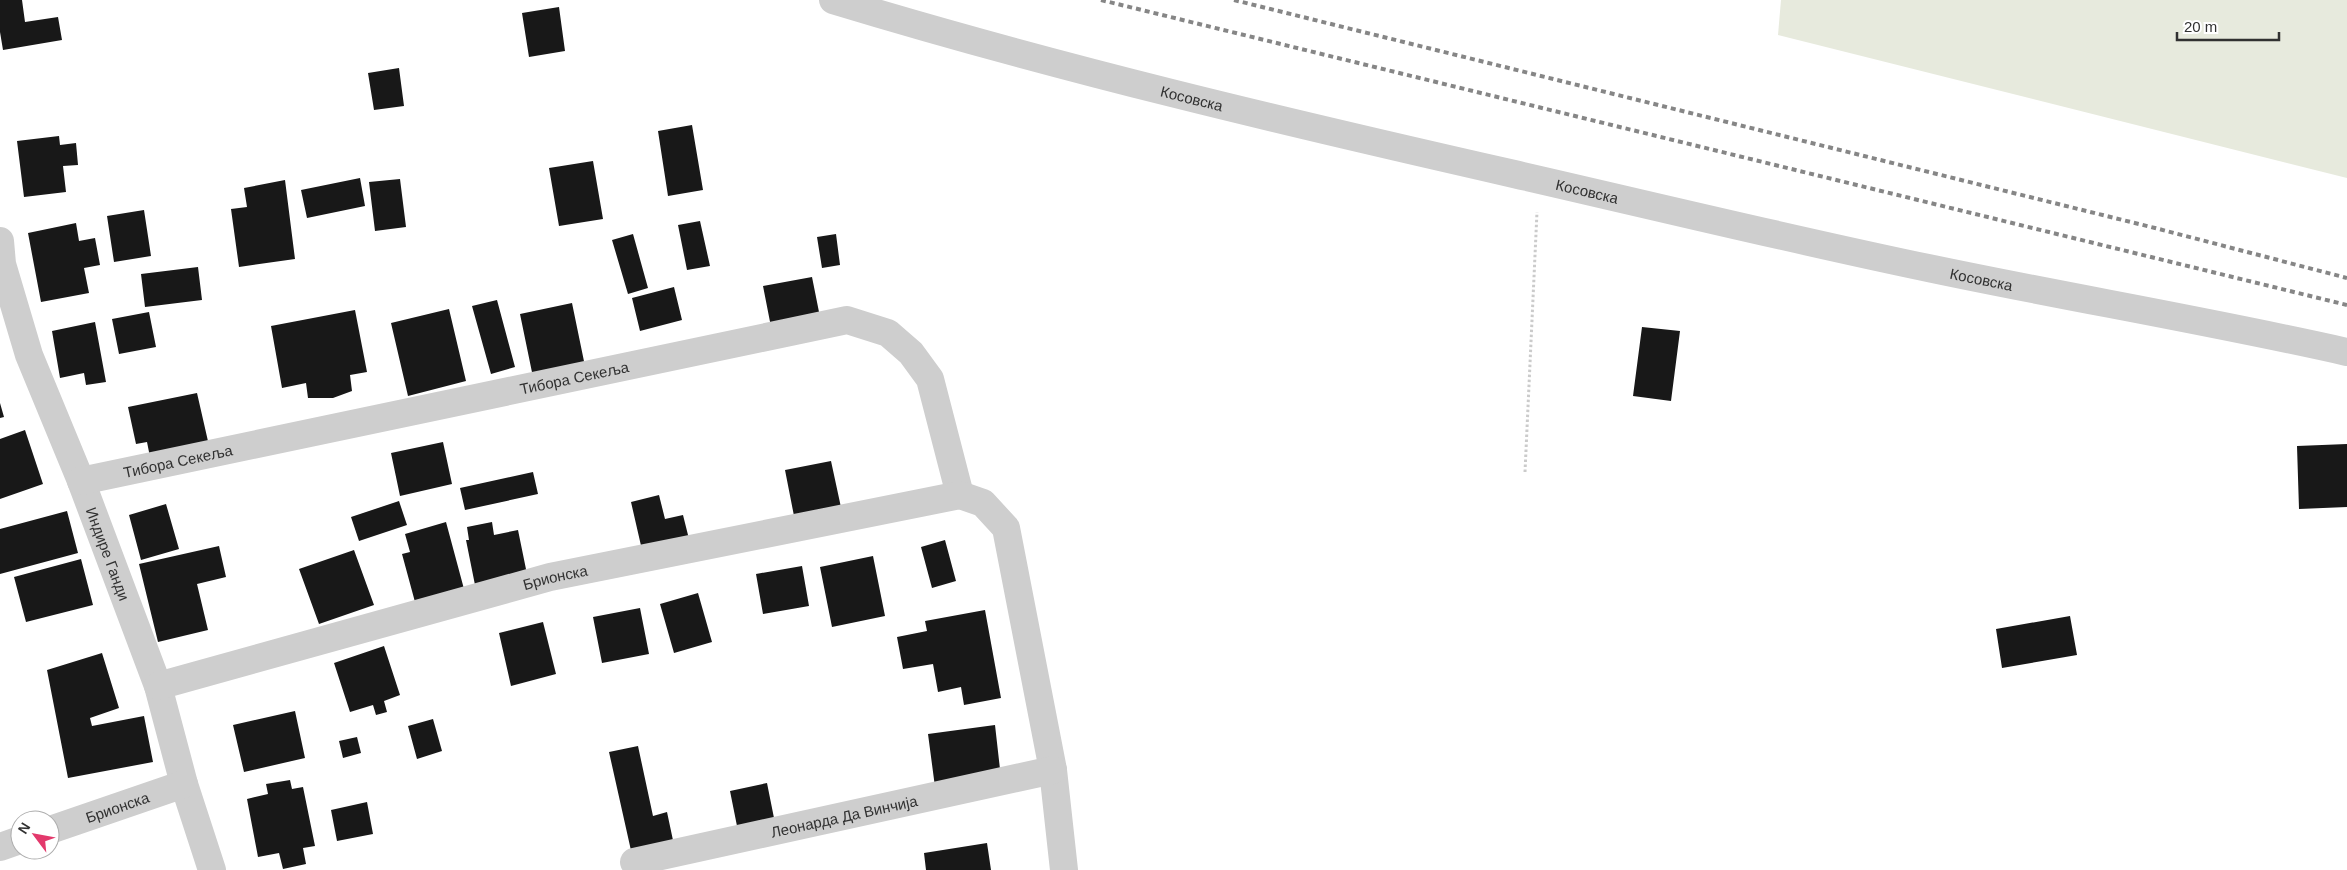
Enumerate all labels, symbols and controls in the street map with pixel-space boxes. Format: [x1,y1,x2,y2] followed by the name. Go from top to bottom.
[2177,10,2280,42] scale bar
[2184,18,2217,35] text: 20 m
[1159,82,1225,114] street label: Косовска
[1554,175,1621,207] street label: Косовска
[1948,264,2015,294] street label: Косовска
[518,357,631,397] street label: Тибора Секеља
[122,441,235,480] street label: Тибора Секеља
[83,505,134,603] street label: Индире Ганди
[521,561,590,593] street label: Брионска
[83,788,152,826] street label: Брионска
[769,791,920,840] street label: Леонарда Да Винчија
[10,810,60,860] north arrow
[15,820,33,837] text: N

